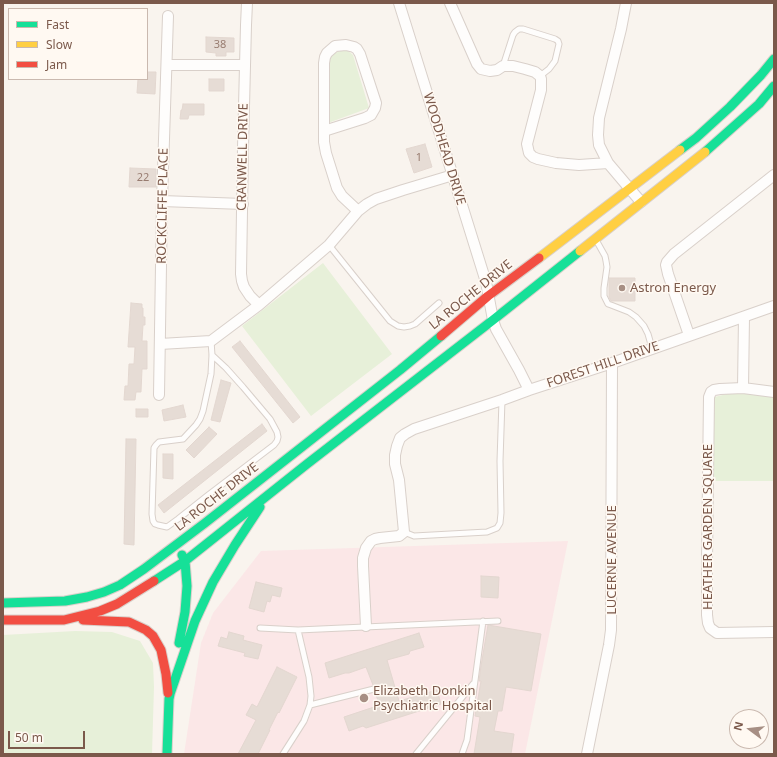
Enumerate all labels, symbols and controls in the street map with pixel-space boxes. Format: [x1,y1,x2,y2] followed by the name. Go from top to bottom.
[8,8,148,80] legend
[46,16,69,33] text: Fast
[46,36,72,53] text: Slow
[214,38,226,52] house number: 38
[46,56,67,73] text: Jam
[419,91,469,207] street label: WOODHEAD DRIVE
[234,103,252,211] street label: CRANWELL DRIVE
[154,148,172,264] street label: ROCKCLIFFE PLACE
[416,151,422,165] house number: 1
[137,171,149,185] house number: 22
[426,257,516,333] street label: LA ROCHE DRIVE
[630,280,716,296] place label: Astron Energy
[617,283,627,293] marker: Astron Energy
[545,338,661,392] street label: FOREST HILL DRIVE
[700,444,716,610] street label: HEATHER GARDEN SQUARE
[172,459,262,535] street label: LA ROCHE DRIVE
[604,505,620,615] street label: LUCERNE AVENUE
[373,683,492,714] place label: Elizabeth Donkin Psychiatric Hospital
[358,692,370,704] marker: Elizabeth Donkin Psychiatric Hospital
[729,709,769,749] north arrow
[729,720,746,732] text: N
[10,723,87,749] scale bar
[15,729,43,746] text: 50 m

